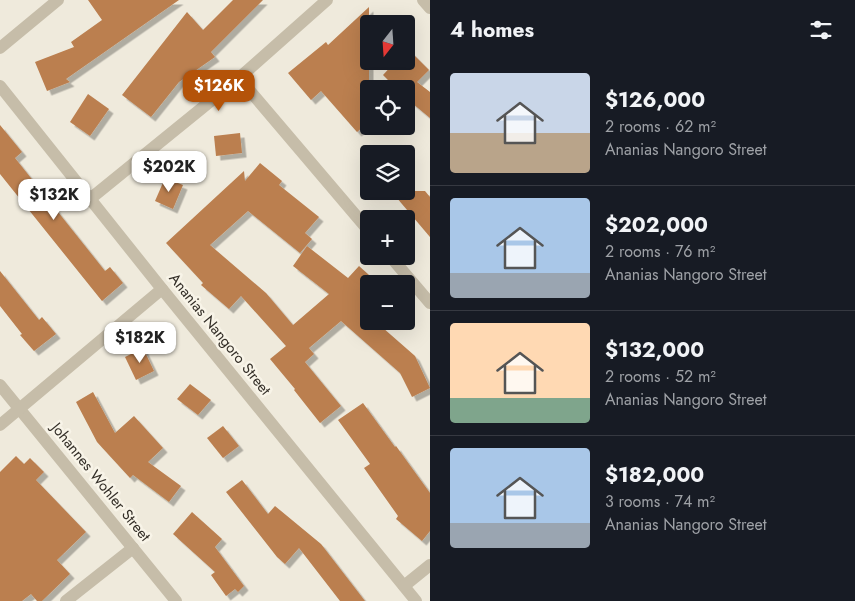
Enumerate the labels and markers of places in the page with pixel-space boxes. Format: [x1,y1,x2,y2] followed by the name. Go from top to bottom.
[184,70,254,112] pin: $126K
[134,150,204,193] pin: $202K
[19,178,89,221] pin: $132K
[105,322,175,364] pin: $182K

